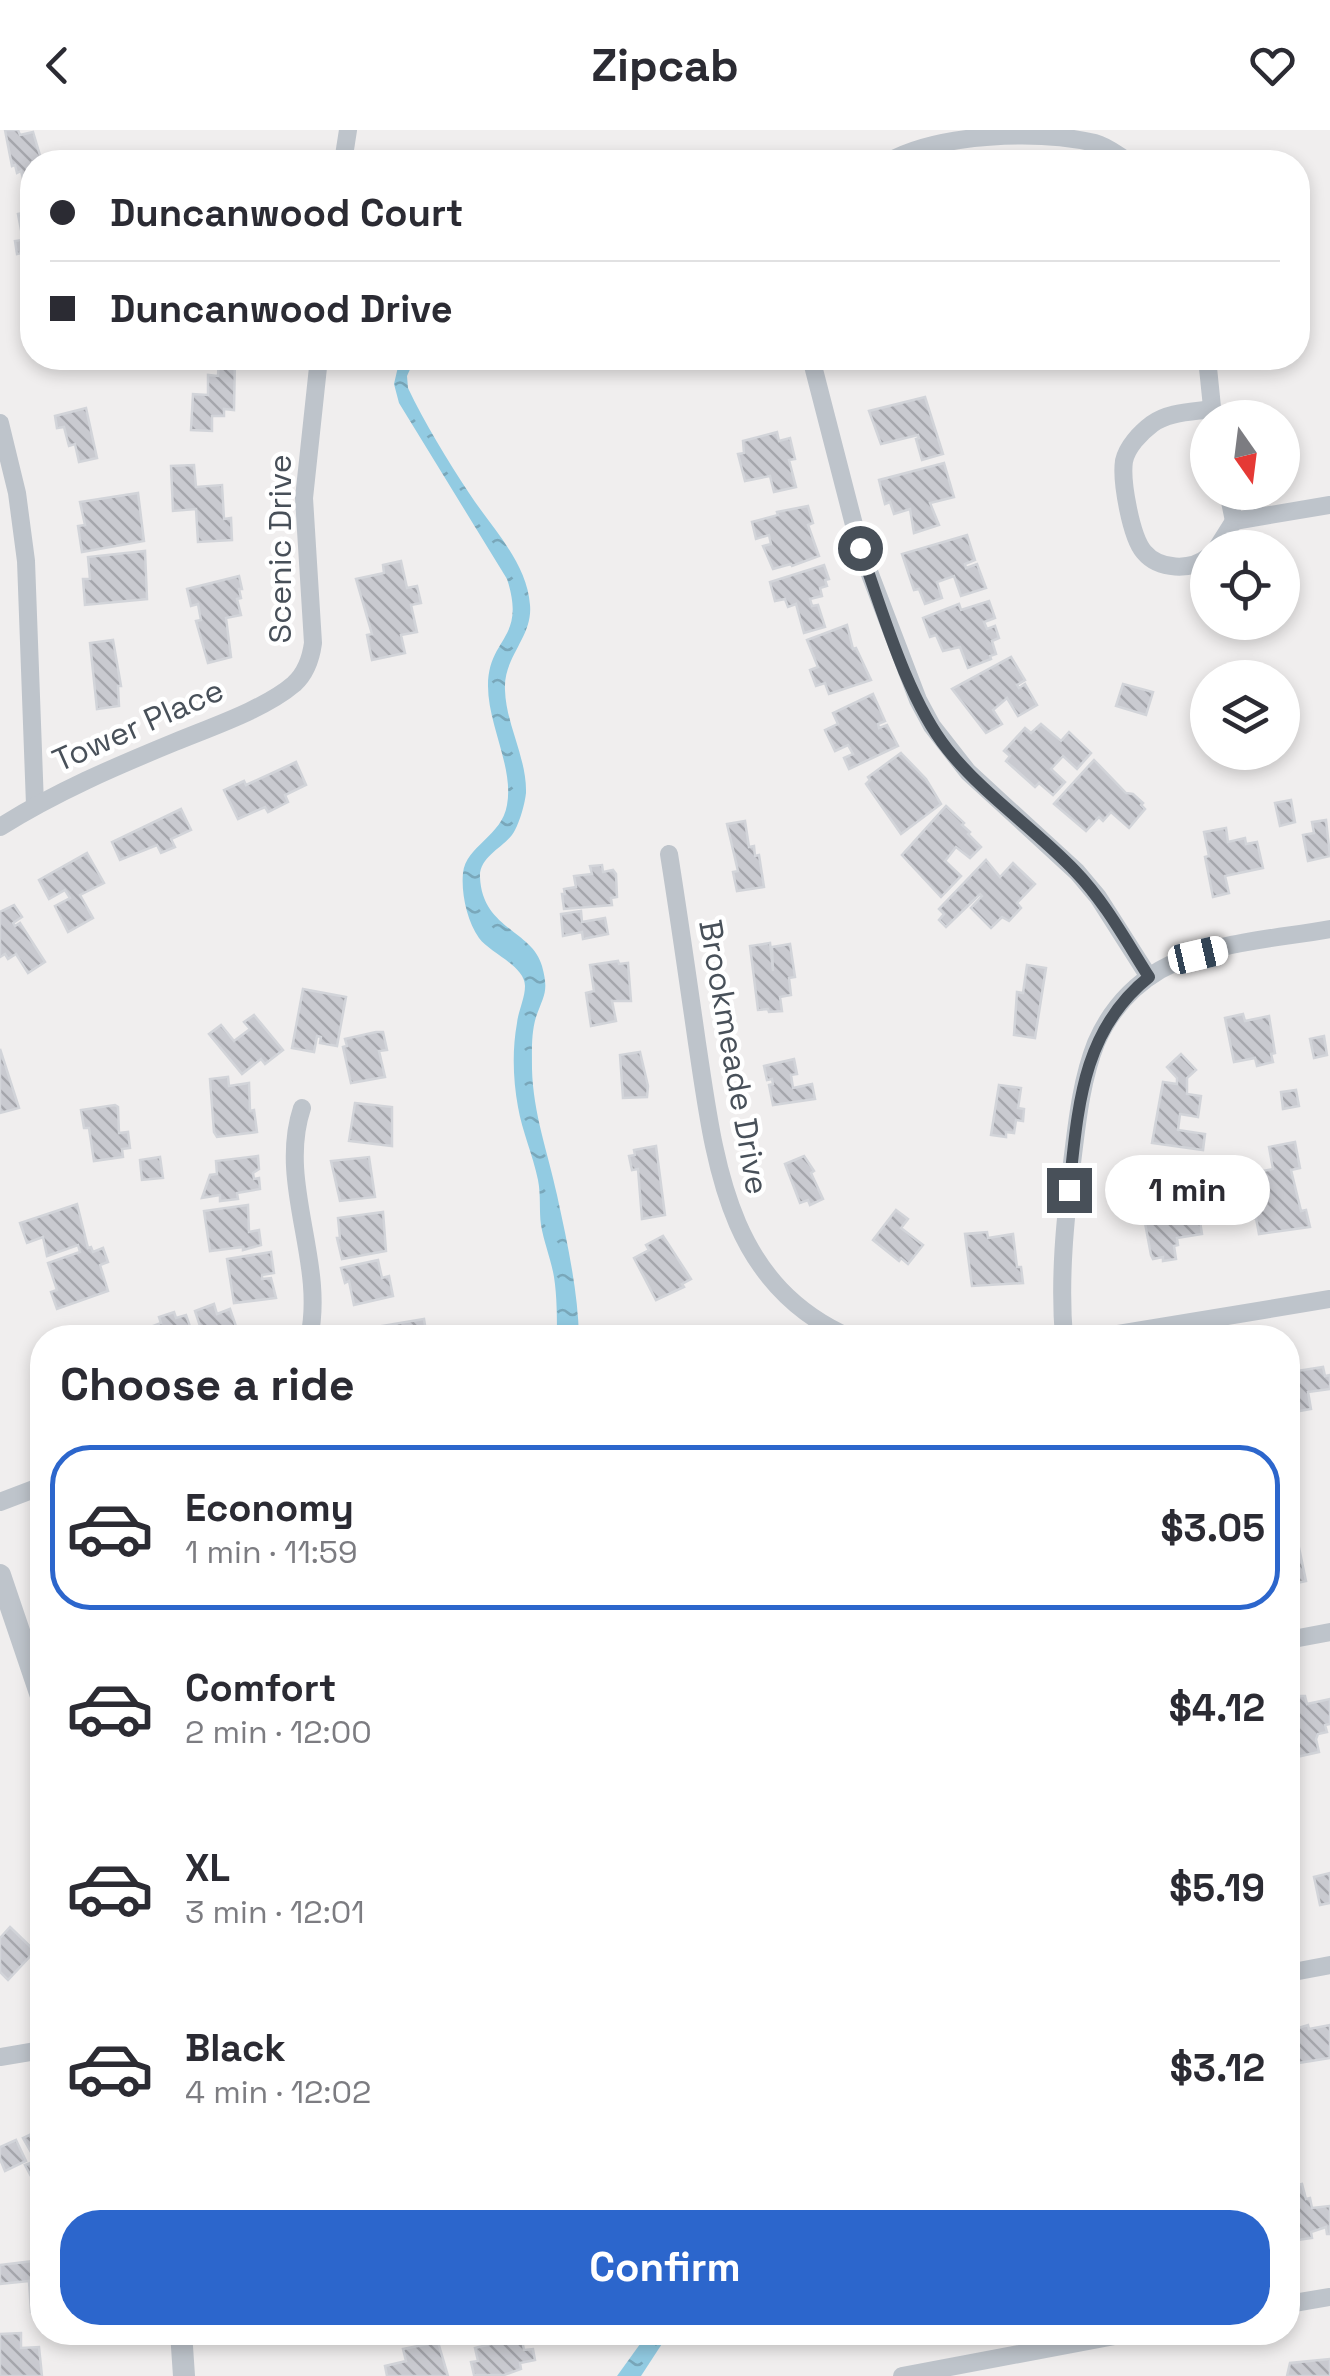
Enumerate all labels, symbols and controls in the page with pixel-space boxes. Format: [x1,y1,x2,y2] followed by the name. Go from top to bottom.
[591,37,739,94] text: Zipcab
[30,38,85,93] icon: back
[1245,38,1300,93] icon: heart
[110,189,463,237] text: Duncanwood Court
[110,285,453,333] text: Duncanwood Drive
[1190,400,1300,510] north arrow
[1190,400,1300,770] map controls
[260,454,300,644] street label: Scenic Drive
[838,526,883,571] route start
[1190,530,1300,640] button: locate
[1190,660,1300,770] button: layers
[46,670,230,780] street label: Tower Place
[690,917,778,1197] street label: Brookmeade Drive
[1165,934,1231,976] car
[1104,1155,1269,1225] callout: 1 min
[1047,1168,1092,1213] route end
[1148,1170,1227,1210] text: 1 min
[60,1356,355,1413] text: Choose a ride
[65,1483,155,1573] icon: car
[185,1484,354,1532] text: Economy
[1161,1504,1265,1552] text: $3.05
[185,1532,358,1572] text: 1 min · 11:59
[65,1663,155,1753] icon: car
[185,1664,336,1712] text: Comfort
[1169,1684,1265,1732] text: $4.12
[185,1712,372,1752] text: 2 min · 12:00
[65,1843,155,1933] icon: car
[185,1844,230,1892] text: XL
[1169,1864,1265,1912] text: $5.19
[185,1892,365,1932] text: 3 min · 12:01
[65,2023,155,2113] icon: car
[185,2024,286,2072] text: Black
[1170,2044,1265,2092] text: $3.12
[185,2072,371,2112] text: 4 min · 12:02
[60,2210,1270,2325] button: Confirm

